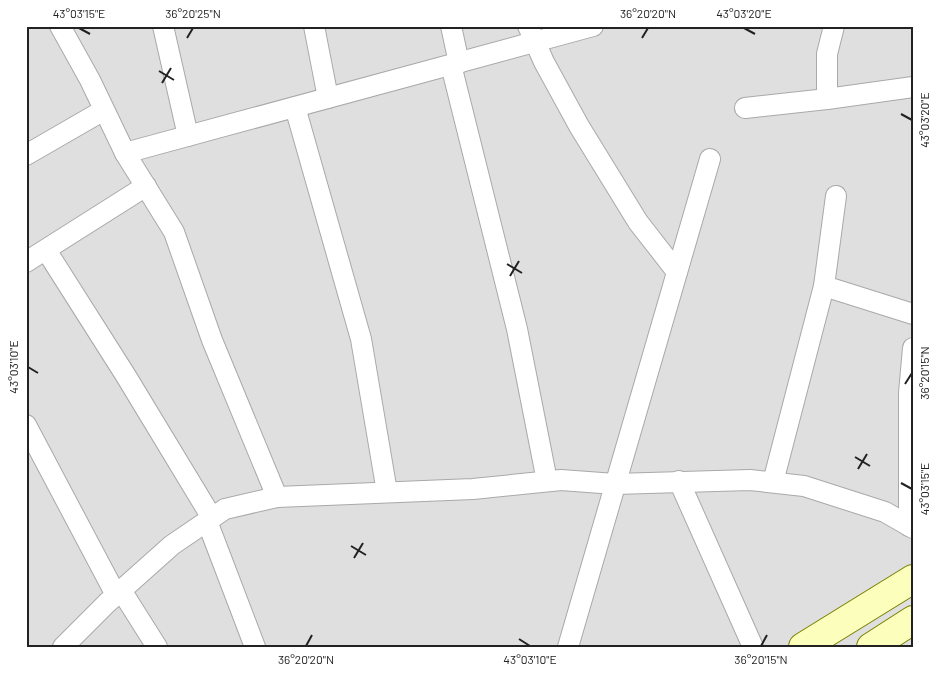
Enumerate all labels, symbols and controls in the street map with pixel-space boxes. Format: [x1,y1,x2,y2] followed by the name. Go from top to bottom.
[53,6,105,20] text: 43°03'15"E
[165,6,221,20] text: 36°20'25"N
[620,6,676,20] text: 36°20'20"N
[716,6,772,20] text: 43°03'20"E
[917,92,931,148] text: 43°03'20"E
[6,340,20,394] text: 43°03'10"E
[917,346,931,400] text: 36°20'15"N
[917,463,931,515] text: 43°03'15"E
[278,652,334,666] text: 36°20'20"N
[503,652,557,666] text: 43°03'10"E
[734,652,788,666] text: 36°20'15"N

